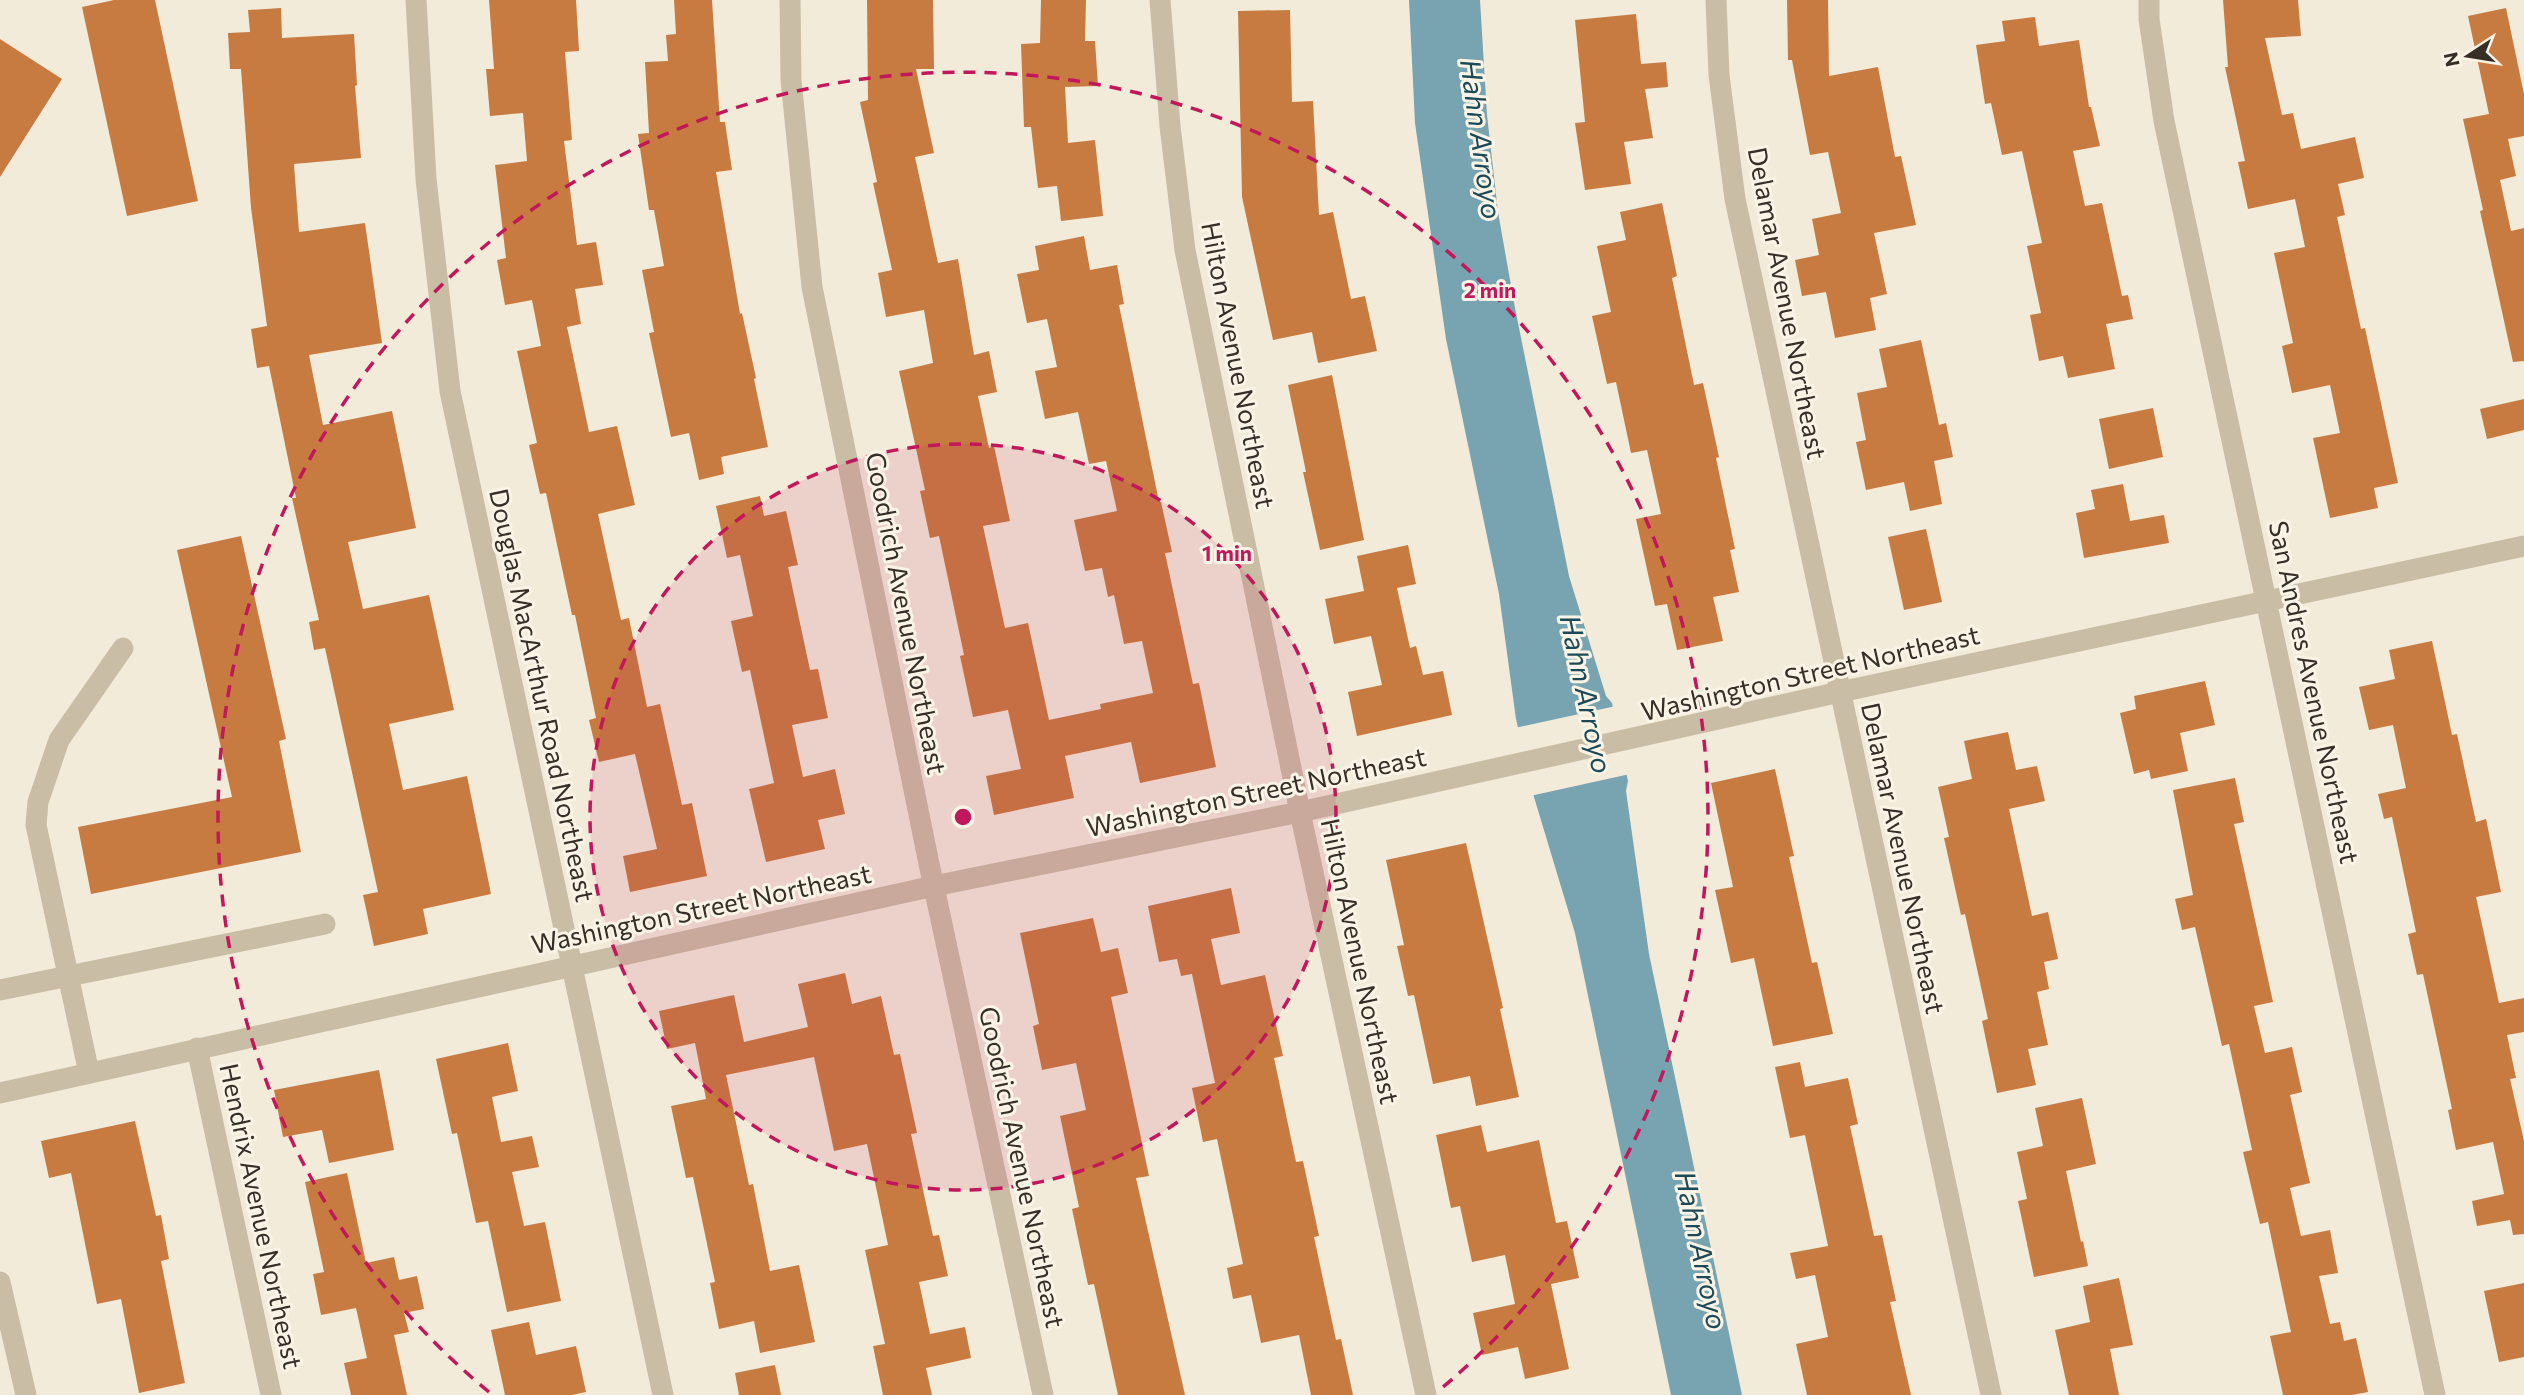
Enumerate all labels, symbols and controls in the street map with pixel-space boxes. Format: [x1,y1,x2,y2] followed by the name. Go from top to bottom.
[2433,21,2503,91] north arrow
[2438,50,2464,69] text: N
[1454,57,1510,221] water label: Hahn Arroyo
[1743,144,1833,462] street label: Delamar Avenue Northeast
[1196,219,1282,511] street label: Hilton Avenue Northeast
[1464,277,1516,302] text: 2 min
[861,449,953,777] street label: Goodrich Avenue Northeast
[484,486,602,904] street label: Douglas MacArthur Road Northeast
[2264,518,2366,866] street label: San Andres Avenue Northeast
[1202,540,1252,565] text: 1 min
[1554,612,1620,776] water label: Hahn Arroyo
[1638,618,1982,726] street label: Washington Street Northeast
[1856,700,1952,1016] street label: Delamar Avenue Northeast
[1083,740,1429,842] street label: Washington Street Northeast
[951,805,975,829] centre of rings
[1316,815,1406,1107] street label: Hilton Avenue Northeast
[528,857,874,959] street label: Washington Street Northeast
[974,1004,1072,1330] street label: Goodrich Avenue Northeast
[214,1060,310,1372] street label: Hendrix Avenue Northeast
[1669,1168,1735,1332] water label: Hahn Arroyo

